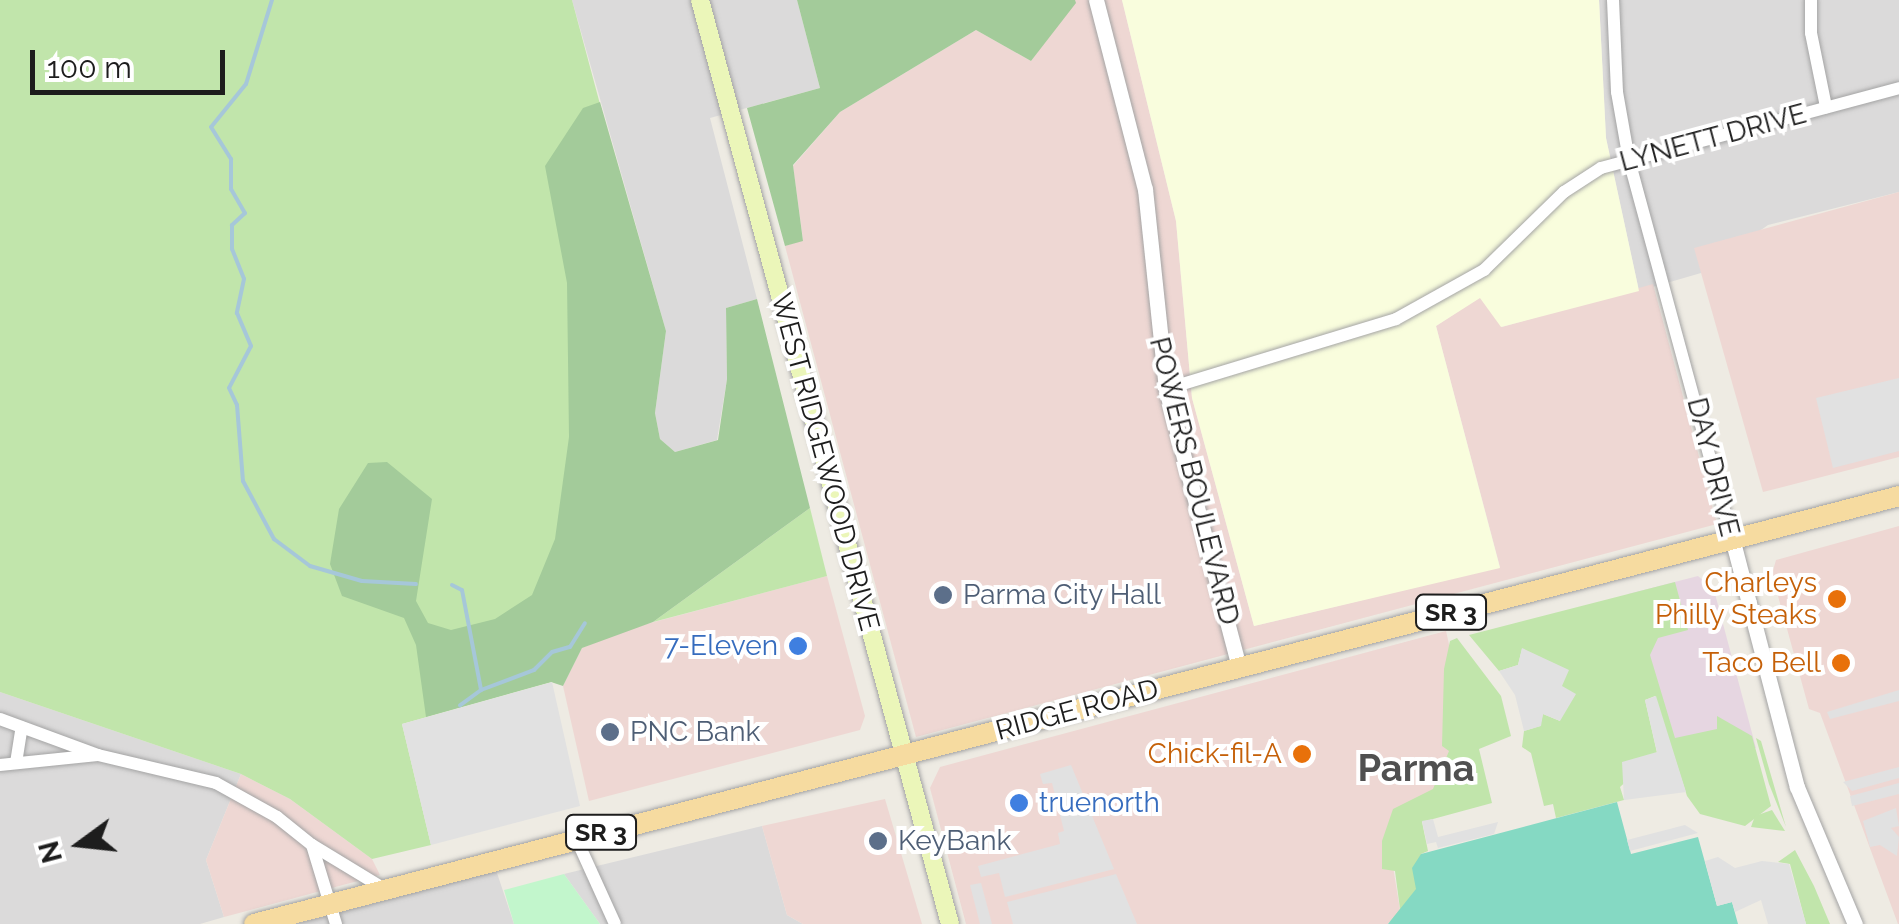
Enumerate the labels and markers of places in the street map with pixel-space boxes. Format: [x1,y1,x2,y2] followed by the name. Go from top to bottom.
[1654,566,1817,632] place label: Charleys Philly Steaks
[963,578,1162,612] place label: Parma City Hall
[932,584,954,606] marker: Parma City Hall
[1826,588,1848,610] marker: Charleys Philly Steaks
[664,629,778,663] place label: 7-Eleven
[787,635,809,657] marker: 7-Eleven
[1702,646,1821,680] place label: Taco Bell
[1830,652,1852,674] marker: Taco Bell
[630,715,760,749] place label: PNC Bank
[599,721,621,743] marker: PNC Bank
[1148,737,1282,771] place label: Chick-fil-A
[1291,743,1313,765] marker: Chick-fil-A
[1039,786,1160,820] place label: truenorth
[1008,792,1030,814] marker: truenorth
[898,824,1011,858] place label: KeyBank
[867,830,889,852] marker: KeyBank

